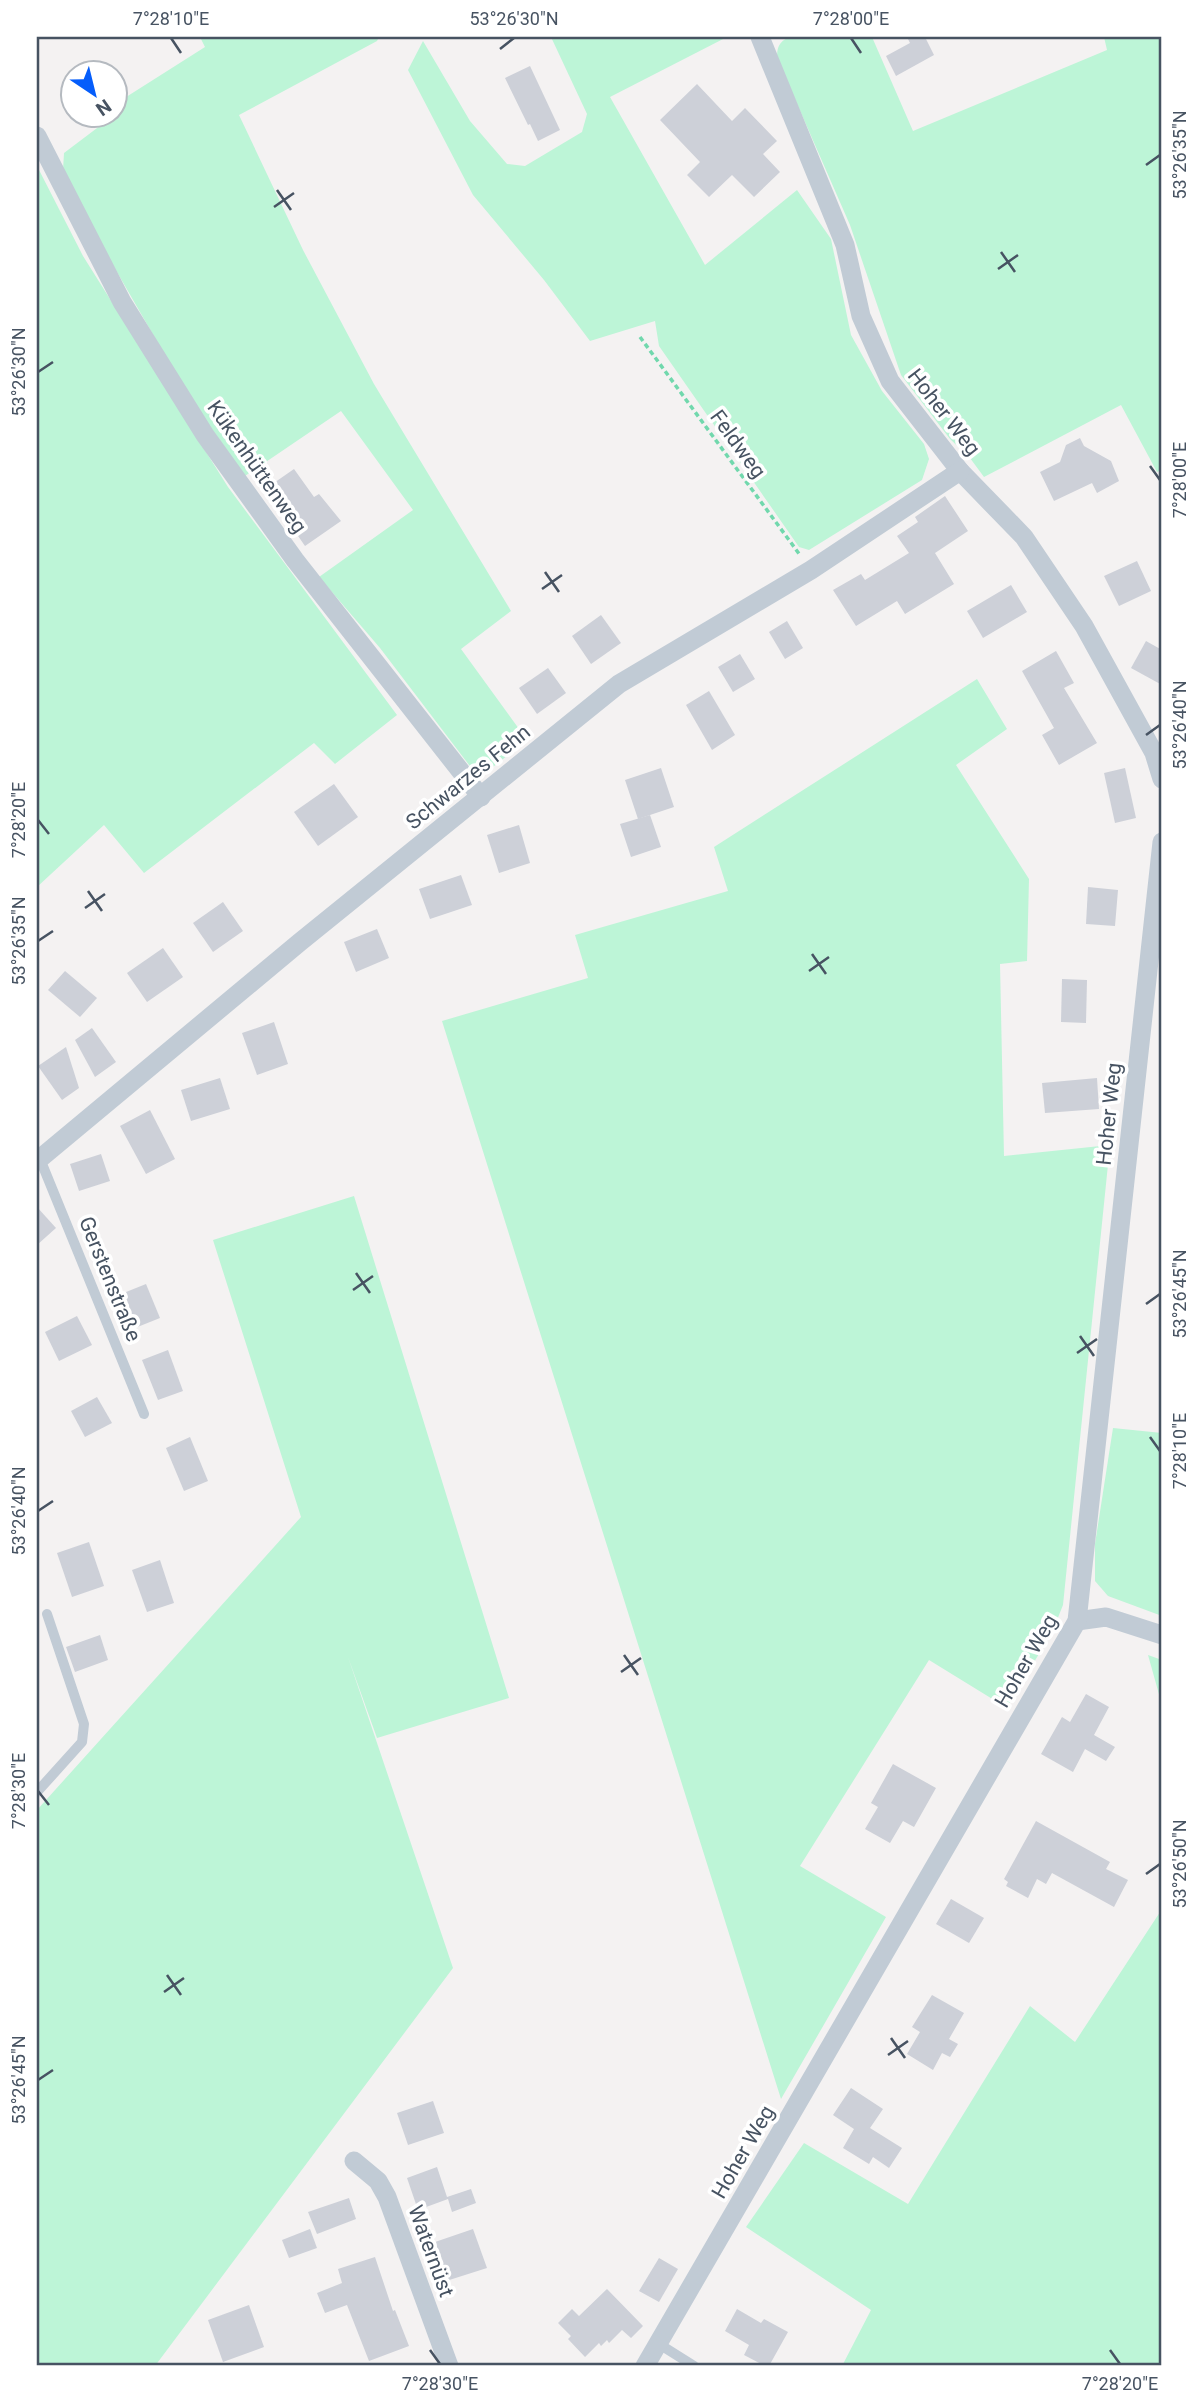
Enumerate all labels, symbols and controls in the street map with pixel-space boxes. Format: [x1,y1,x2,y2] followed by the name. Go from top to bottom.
[133,8,209,29] text: 7°28'10"E
[469,8,559,29] text: 53°26'30"N
[813,8,889,29] text: 7°28'00"E
[60,60,130,130] north arrow
[91,94,116,121] text: N
[1169,110,1190,200] text: 53°26'35"N
[8,327,29,417] text: 53°26'30"N
[903,364,985,460] street label: Hoher Weg
[202,396,312,538] street label: Kükenhüttenweg
[705,405,771,483] street label: Feldweg
[1169,442,1190,518] text: 7°28'00"E
[1169,680,1190,770] text: 53°26'40"N
[401,720,535,834] street label: Schwarzes Fehn
[8,782,29,858] text: 7°28'20"E
[8,896,29,986] text: 53°26'35"N
[1092,1061,1126,1167] street label: Hoher Weg
[74,1213,146,1345] street label: Gerstenstraße
[1169,1249,1190,1339] text: 53°26'45"N
[1169,1413,1190,1489] text: 7°28'10"E
[8,1466,29,1556] text: 53°26'40"N
[990,1610,1062,1712] street label: Hoher Weg
[8,1753,29,1829] text: 7°28'30"E
[1169,1819,1190,1909] text: 53°26'50"N
[8,2035,29,2125] text: 53°26'45"N
[707,2101,779,2203] street label: Hoher Weg
[403,2202,459,2300] street label: Waternüst
[402,2373,478,2394] text: 7°28'30"E
[1082,2373,1158,2394] text: 7°28'20"E

